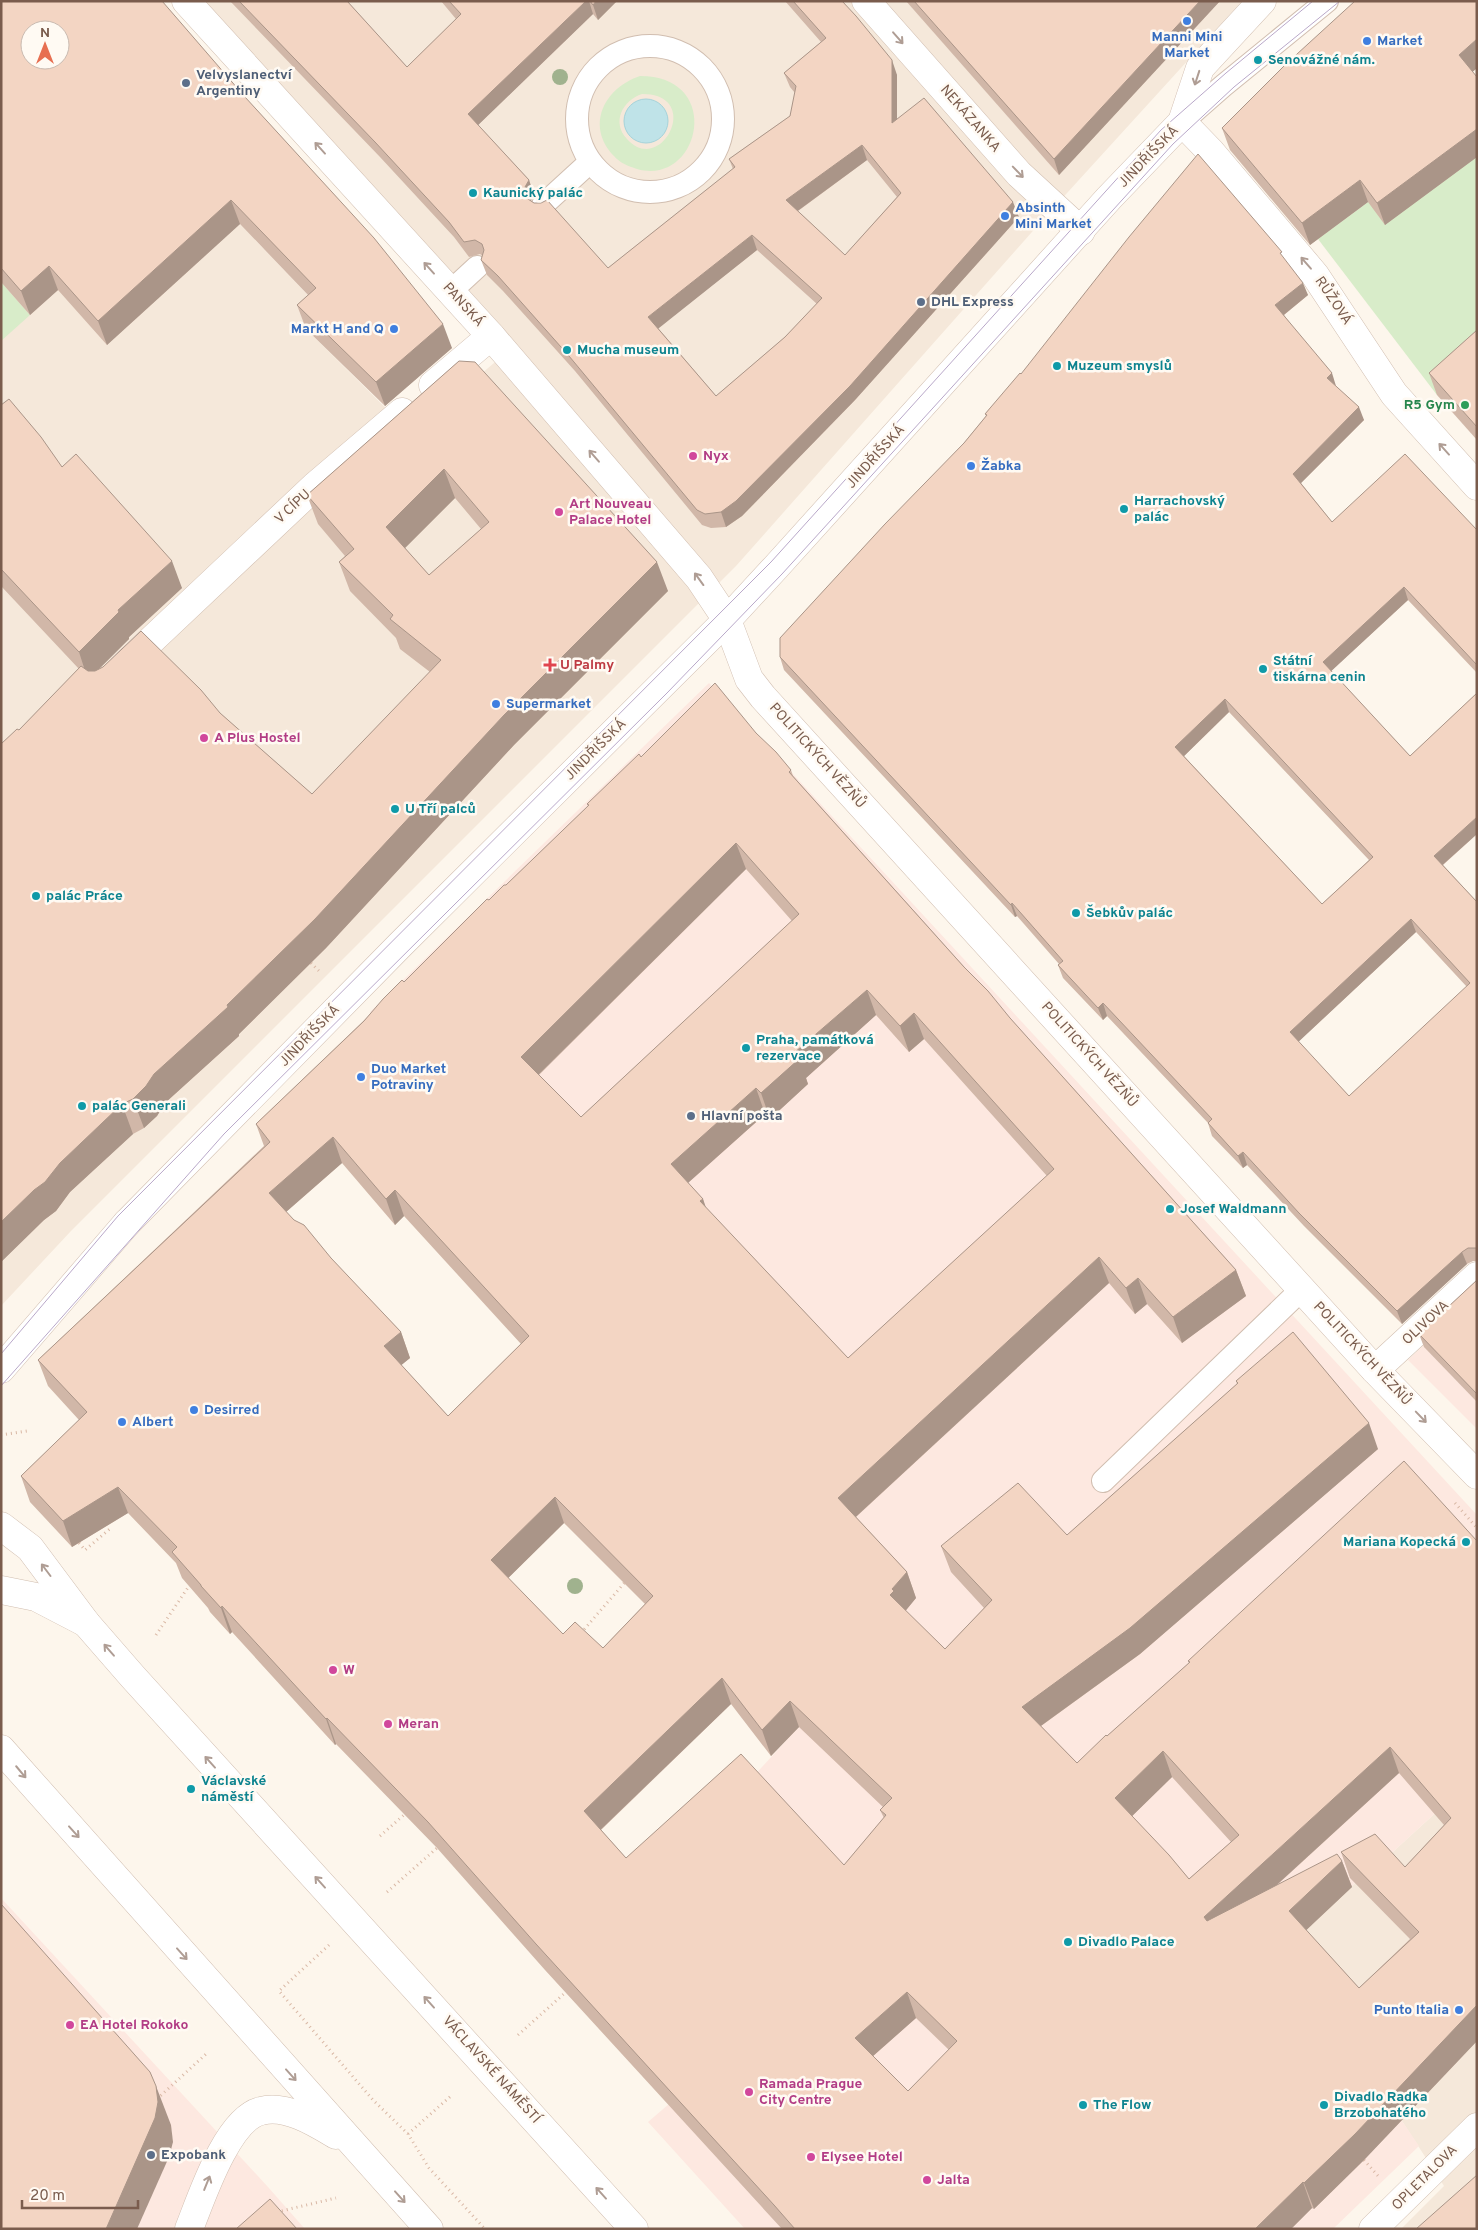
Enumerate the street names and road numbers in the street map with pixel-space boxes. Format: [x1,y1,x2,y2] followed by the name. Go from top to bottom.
[936,81,1005,156] street label: NEKÁZANKA
[1115,122,1183,192] street label: JINDŘIŠSKÁ
[1311,273,1356,328] street label: RŮŽOVÁ
[439,279,488,331] street label: PANSKÁ
[842,421,909,492] street label: JINDŘIŠSKÁ
[271,485,315,528] street label: V CÍPU
[765,699,870,812] street label: POLITICKÝCH VĚZŇŮ
[561,715,630,784] street label: JINDŘIŠSKÁ
[1037,998,1142,1111] street label: POLITICKÝCH VĚZŇŮ
[276,1001,344,1071] street label: JINDŘIŠSKÁ
[1399,1297,1453,1349] street label: OLIVOVA
[1309,1298,1415,1409] street label: POLITICKÝCH VĚZŇŮ
[438,2012,545,2128] street label: VÁCLAVSKÉ NÁMĚSTÍ
[1389,2142,1461,2214] street label: OPLETALOVA

